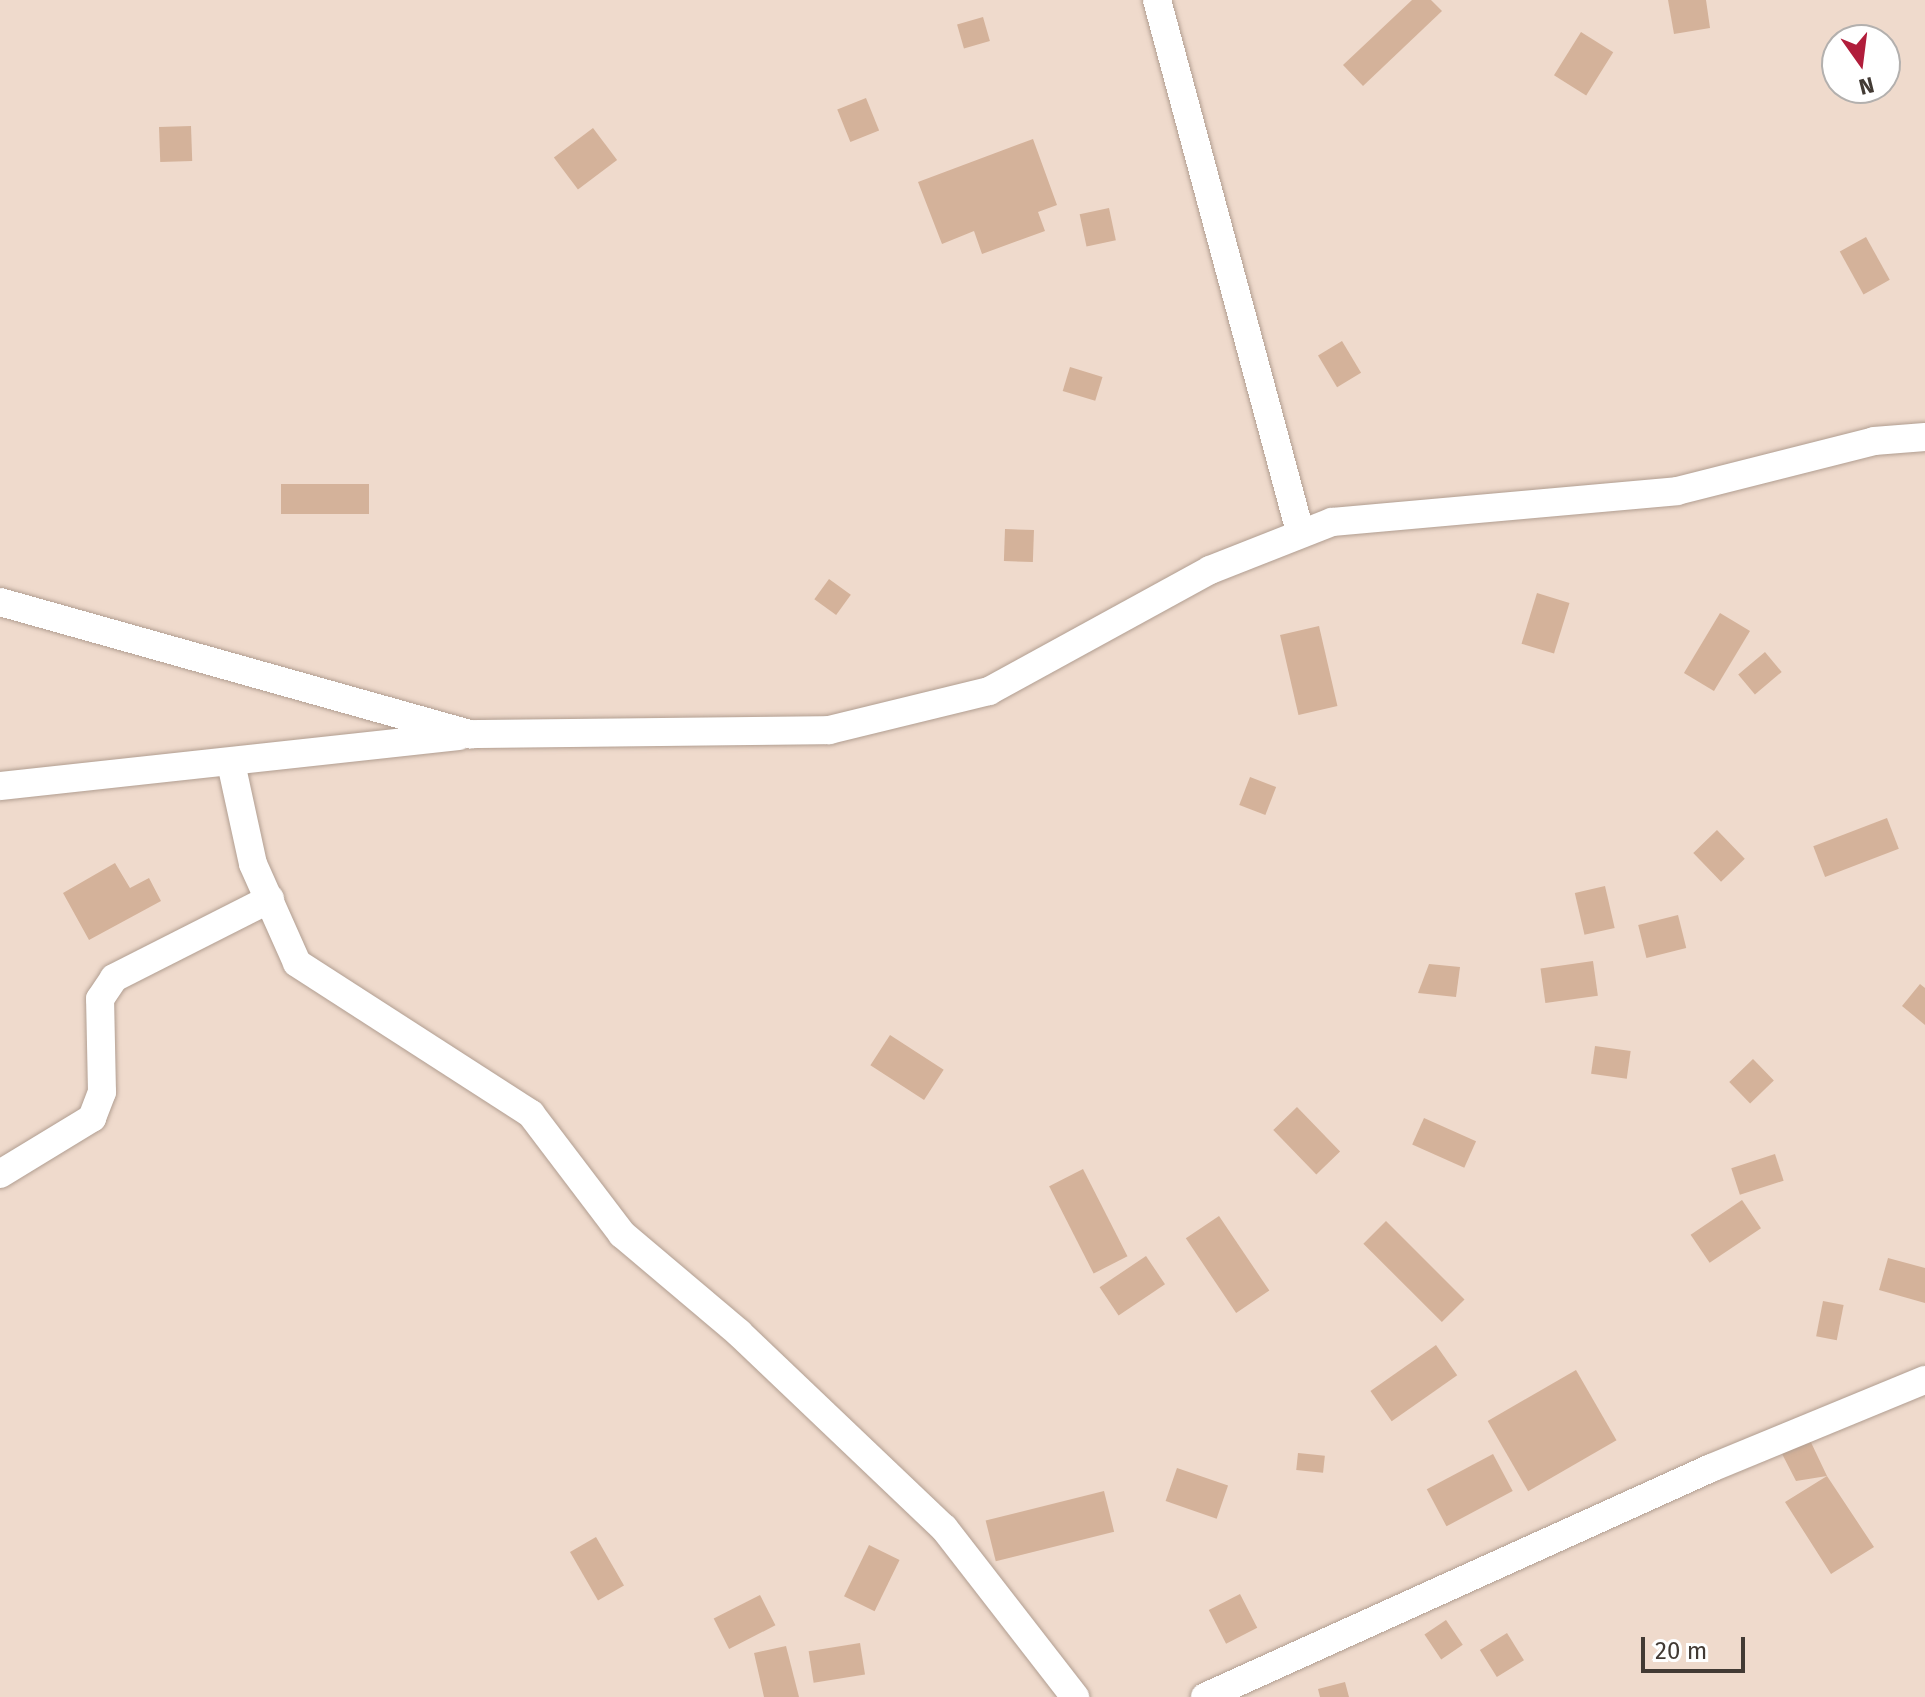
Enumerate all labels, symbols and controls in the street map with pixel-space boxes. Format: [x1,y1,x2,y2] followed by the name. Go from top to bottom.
[1821,24,1901,104] north arrow
[1856,71,1877,101] text: N
[1645,1621,1749,1671] scale bar
[1655,1637,1707,1665] text: 20 m

